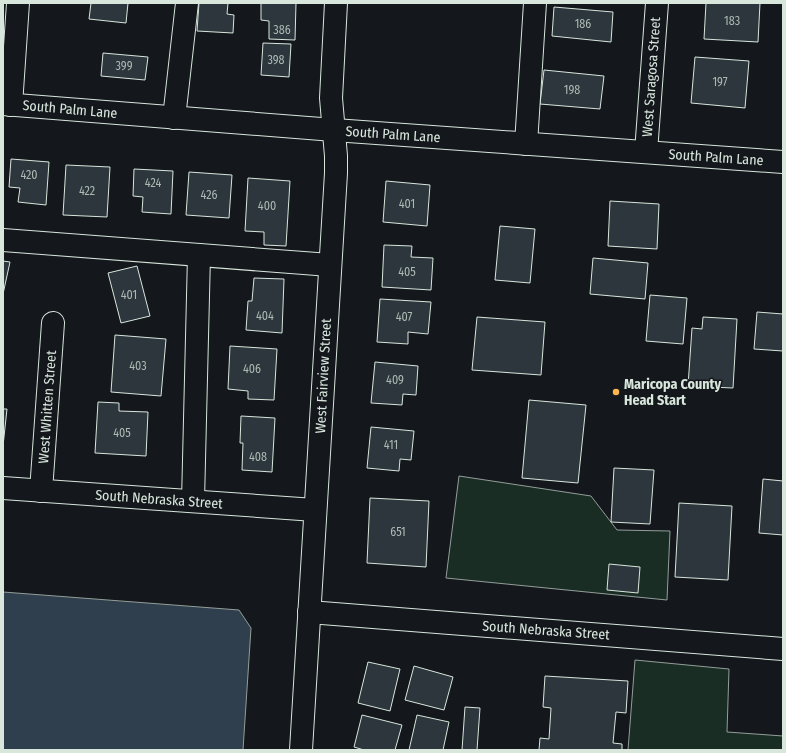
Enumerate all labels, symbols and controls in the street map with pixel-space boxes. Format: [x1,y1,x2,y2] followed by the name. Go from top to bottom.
[724,14,740,28] house number: 183
[639,16,664,138] street label: West Saragosa Street
[575,17,591,31] house number: 186
[273,23,291,37] house number: 386
[267,53,285,67] house number: 398
[116,59,133,73] house number: 399
[712,75,728,89] house number: 197
[564,83,580,97] house number: 198
[22,97,118,122] street label: South Palm Lane
[345,123,441,146] street label: South Palm Lane
[668,146,764,169] street label: South Palm Lane
[20,168,38,182] house number: 420
[145,176,161,190] house number: 424
[79,184,95,198] house number: 422
[201,188,217,202] house number: 426
[399,197,415,211] house number: 401
[258,199,276,213] house number: 400
[398,265,416,279] house number: 405
[121,288,137,302] house number: 401
[256,309,274,323] house number: 404
[396,310,412,324] house number: 407
[312,318,335,434] street label: West Fairview Street
[35,349,60,464] street label: West Whitten Street
[129,359,147,373] house number: 403
[243,362,261,376] house number: 406
[386,373,404,387] house number: 409
[624,376,721,409] place label: Maricopa County Head Start
[611,387,621,397] marker: Maricopa County Head Start
[113,426,131,440] house number: 405
[384,438,398,452] house number: 411
[249,450,267,464] house number: 408
[95,487,224,512] street label: South Nebraska Street
[390,525,406,539] house number: 651
[482,618,611,643] street label: South Nebraska Street

